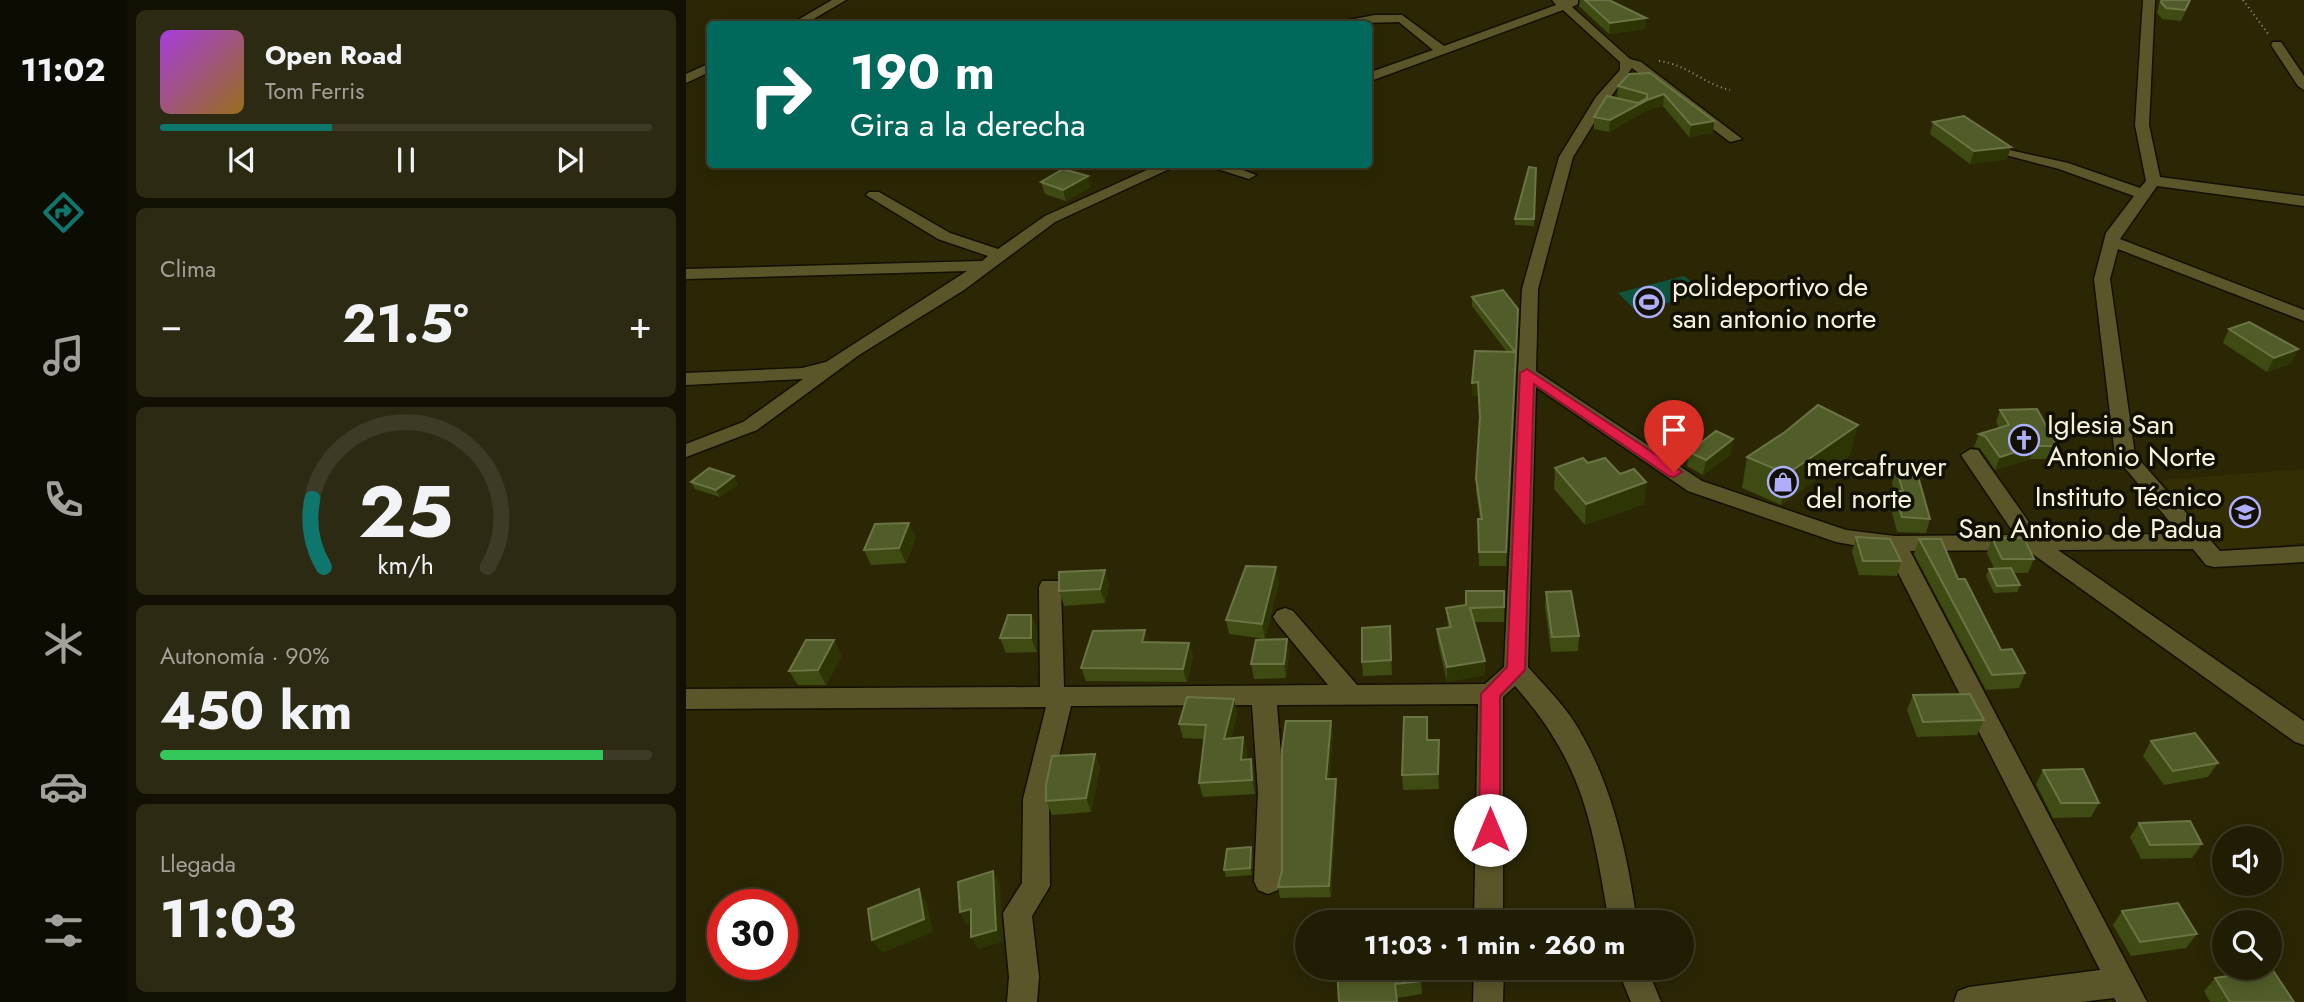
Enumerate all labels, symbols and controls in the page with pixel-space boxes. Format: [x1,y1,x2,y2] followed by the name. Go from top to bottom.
[265,36,402,74] text: Open Road
[850,37,995,107] text: 190 m
[20,47,106,93] text: 11:02
[735,49,826,140] icon: right
[265,74,364,108] text: Tom Ferris
[850,102,1086,148] text: Gira a la derecha
[223,141,261,179] icon: previous
[387,141,425,179] icon: pause
[551,141,589,179] icon: next
[39,188,88,237] icon: directions
[160,252,216,286] text: Clima
[1672,266,1876,339] place label: polideportivo de san antonio norte
[1632,285,1666,319] sports icon: polideportivo de san antonio norte
[342,286,469,362] text: 21.5°
[160,297,182,352] text: −
[629,297,652,352] text: +
[39,331,88,380] icon: music
[1644,400,1704,472] pin
[2047,404,2216,477] place label: Iglesia San Antonio Norte
[1655,411,1693,449] icon: arrive
[2007,423,2041,457] church icon: Iglesia San Antonio Norte
[1806,446,1947,519] place label: mercafruver del norte
[359,459,453,564] text: 25
[1766,465,1800,499] shop icon: mercafruver del norte
[39,475,88,524] icon: phone
[1958,476,2222,549] place label: Instituto Técnico San Antonio de Padua
[2228,495,2262,529] school or university icon: Instituto Técnico San Antonio de Padua
[378,547,434,583] text: km/h
[39,619,88,668] icon: climate
[160,639,330,673] text: Autonomía · 90%
[160,673,353,749] text: 450 km
[39,762,88,811] icon: car
[1453,793,1527,867] position arrow
[2212,826,2282,980] map controls
[2212,826,2282,896] button: sound
[160,847,236,881] text: Llegada
[160,881,296,957] text: 11:03
[707,889,798,980] speed limit sign: 30
[39,906,88,955] icon: filters
[2212,910,2282,980] button: search
[1364,926,1625,964] text: 11:03 · 1 min · 260 m

